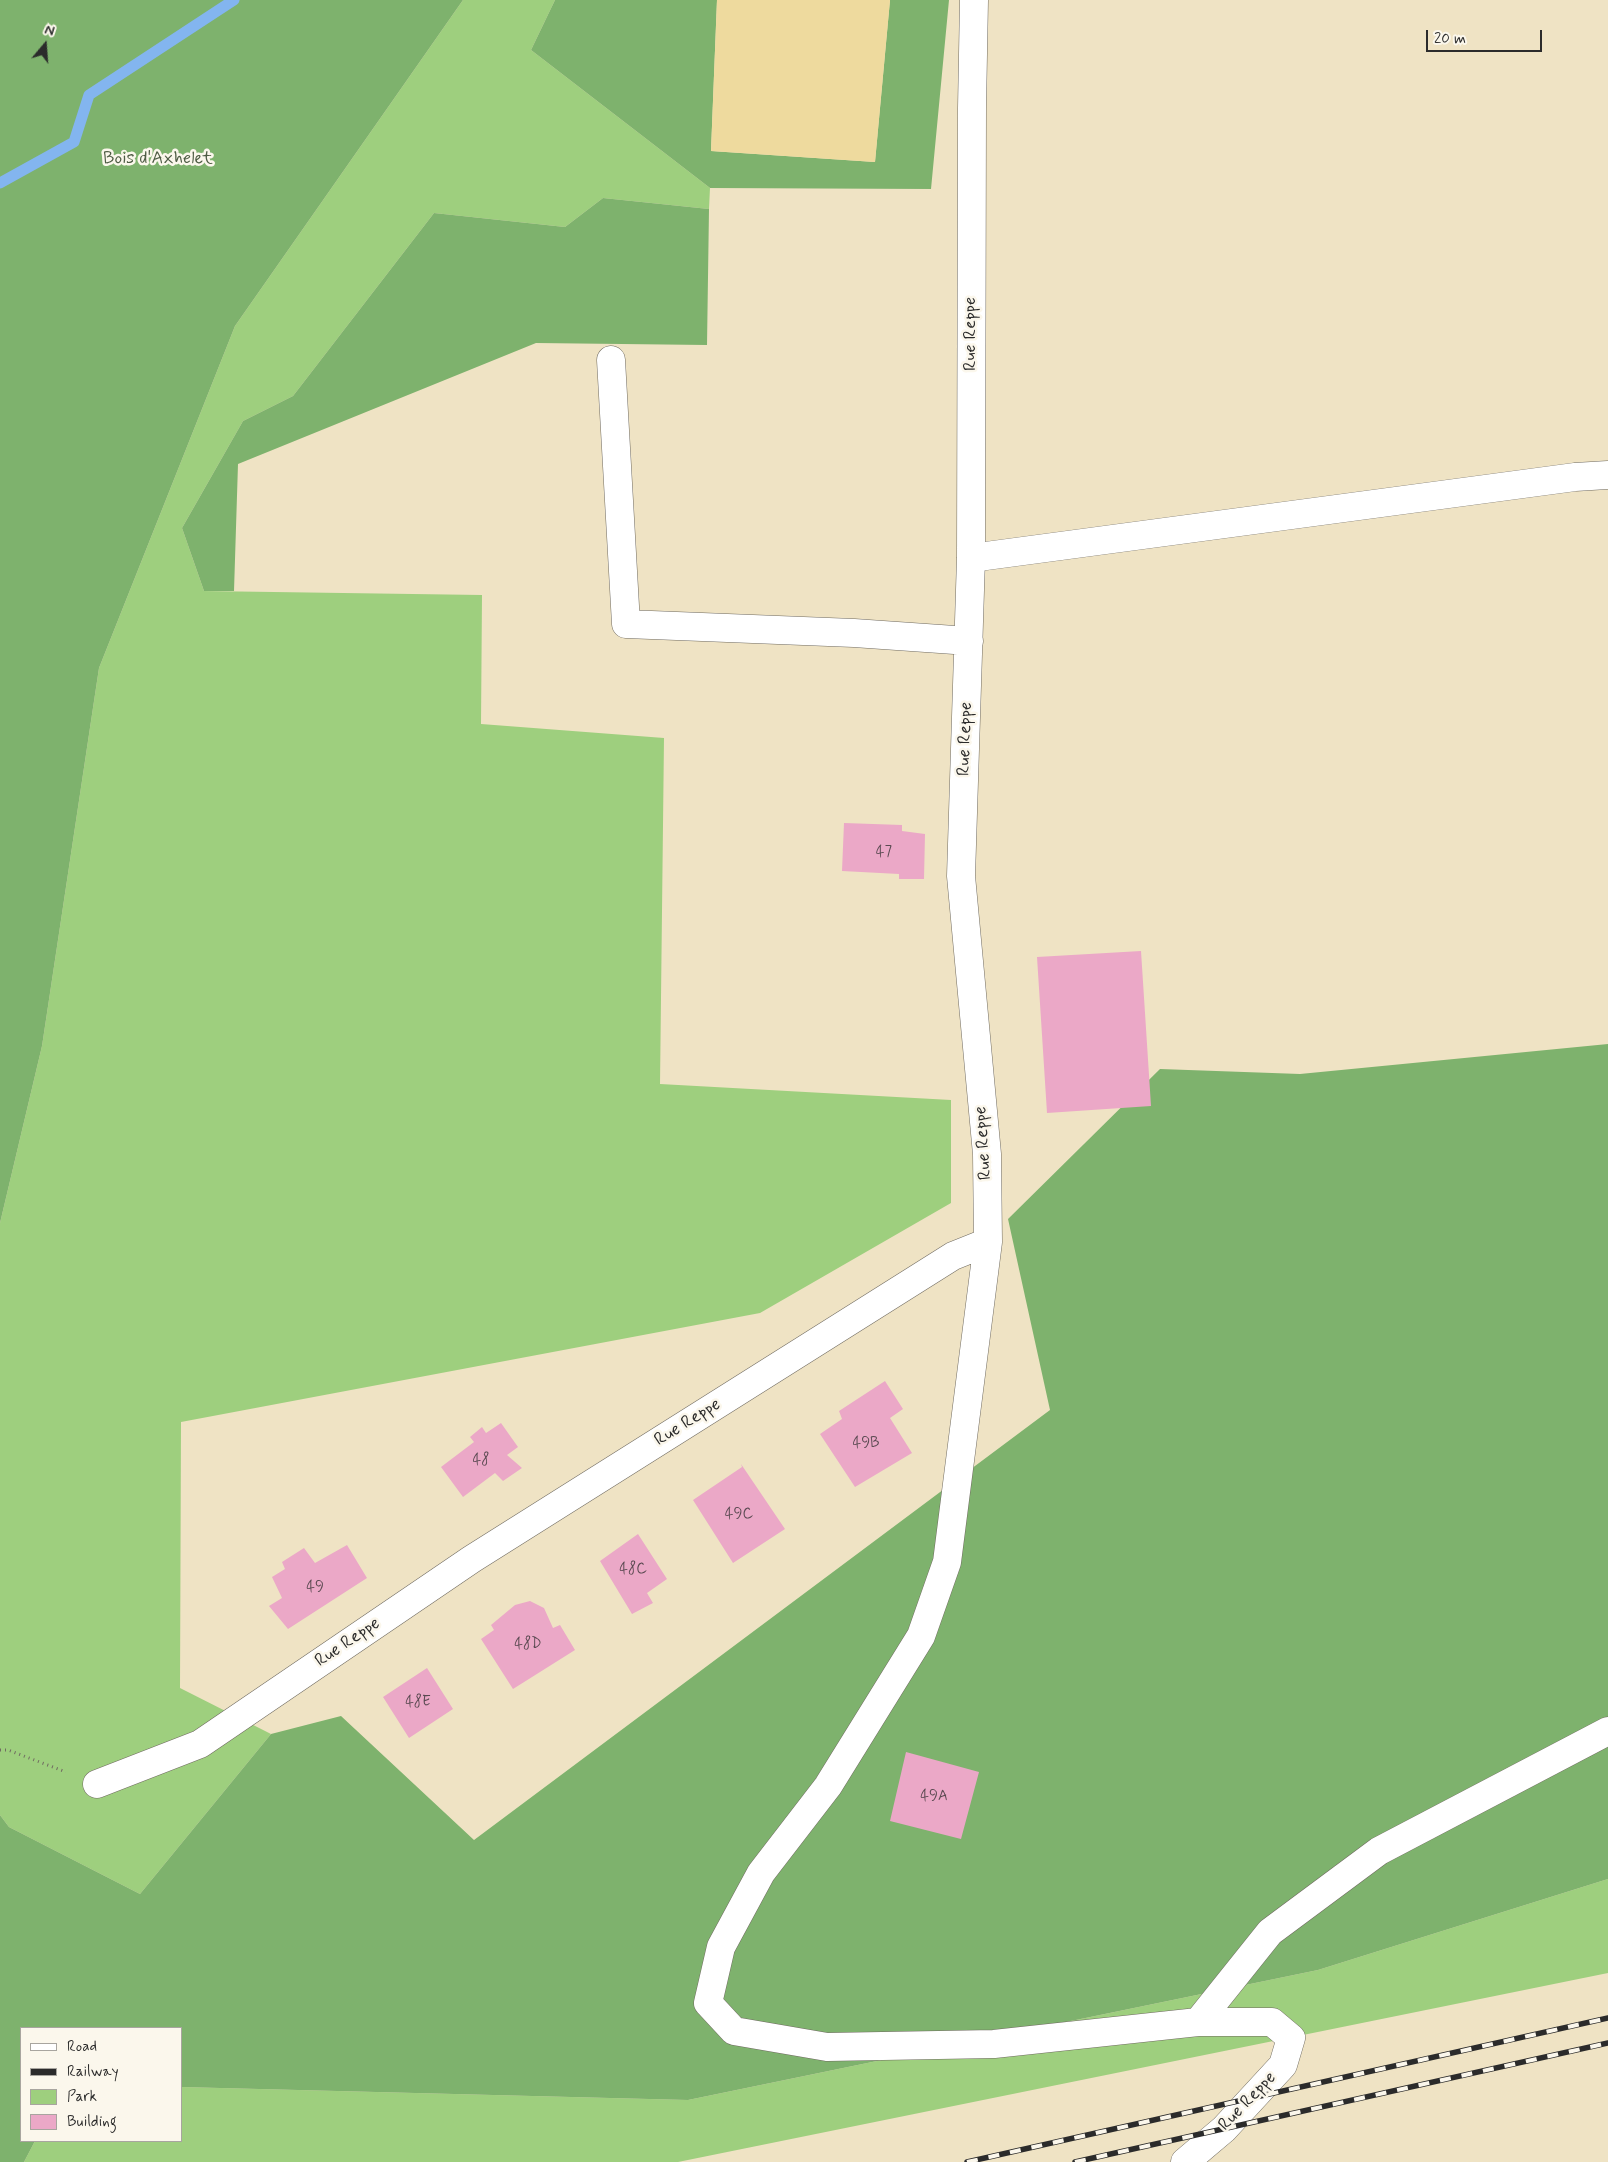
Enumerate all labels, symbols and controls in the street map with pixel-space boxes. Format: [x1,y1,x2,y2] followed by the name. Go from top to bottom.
[20,20,70,70] north arrow
[1428,20,1544,52] scale bar
[42,21,57,41] text: N
[1434,29,1466,49] text: 20 m
[103,148,213,170] park label: Bois d'Axhelet
[960,297,982,371] street label: Rue Reppe
[954,702,978,776] street label: Rue Reppe
[876,844,892,862] house number: 47
[971,1105,997,1181] street label: Rue Reppe
[651,1394,725,1452] street label: Rue Reppe
[852,1435,880,1453] house number: 49B
[473,1452,489,1470] house number: 48
[725,1506,753,1524] house number: 49C
[619,1561,647,1579] house number: 48C
[306,1579,324,1597] house number: 49
[311,1613,385,1673] street label: Rue Reppe
[514,1636,542,1654] house number: 48D
[405,1694,431,1712] house number: 48E
[920,1788,948,1806] house number: 49A
[20,2027,182,2142] legend
[67,2037,97,2057] text: Road
[67,2062,119,2082] text: Railway
[1215,2068,1281,2136] street label: Rue Reppe
[67,2087,97,2107] text: Park
[67,2112,117,2132] text: Building

